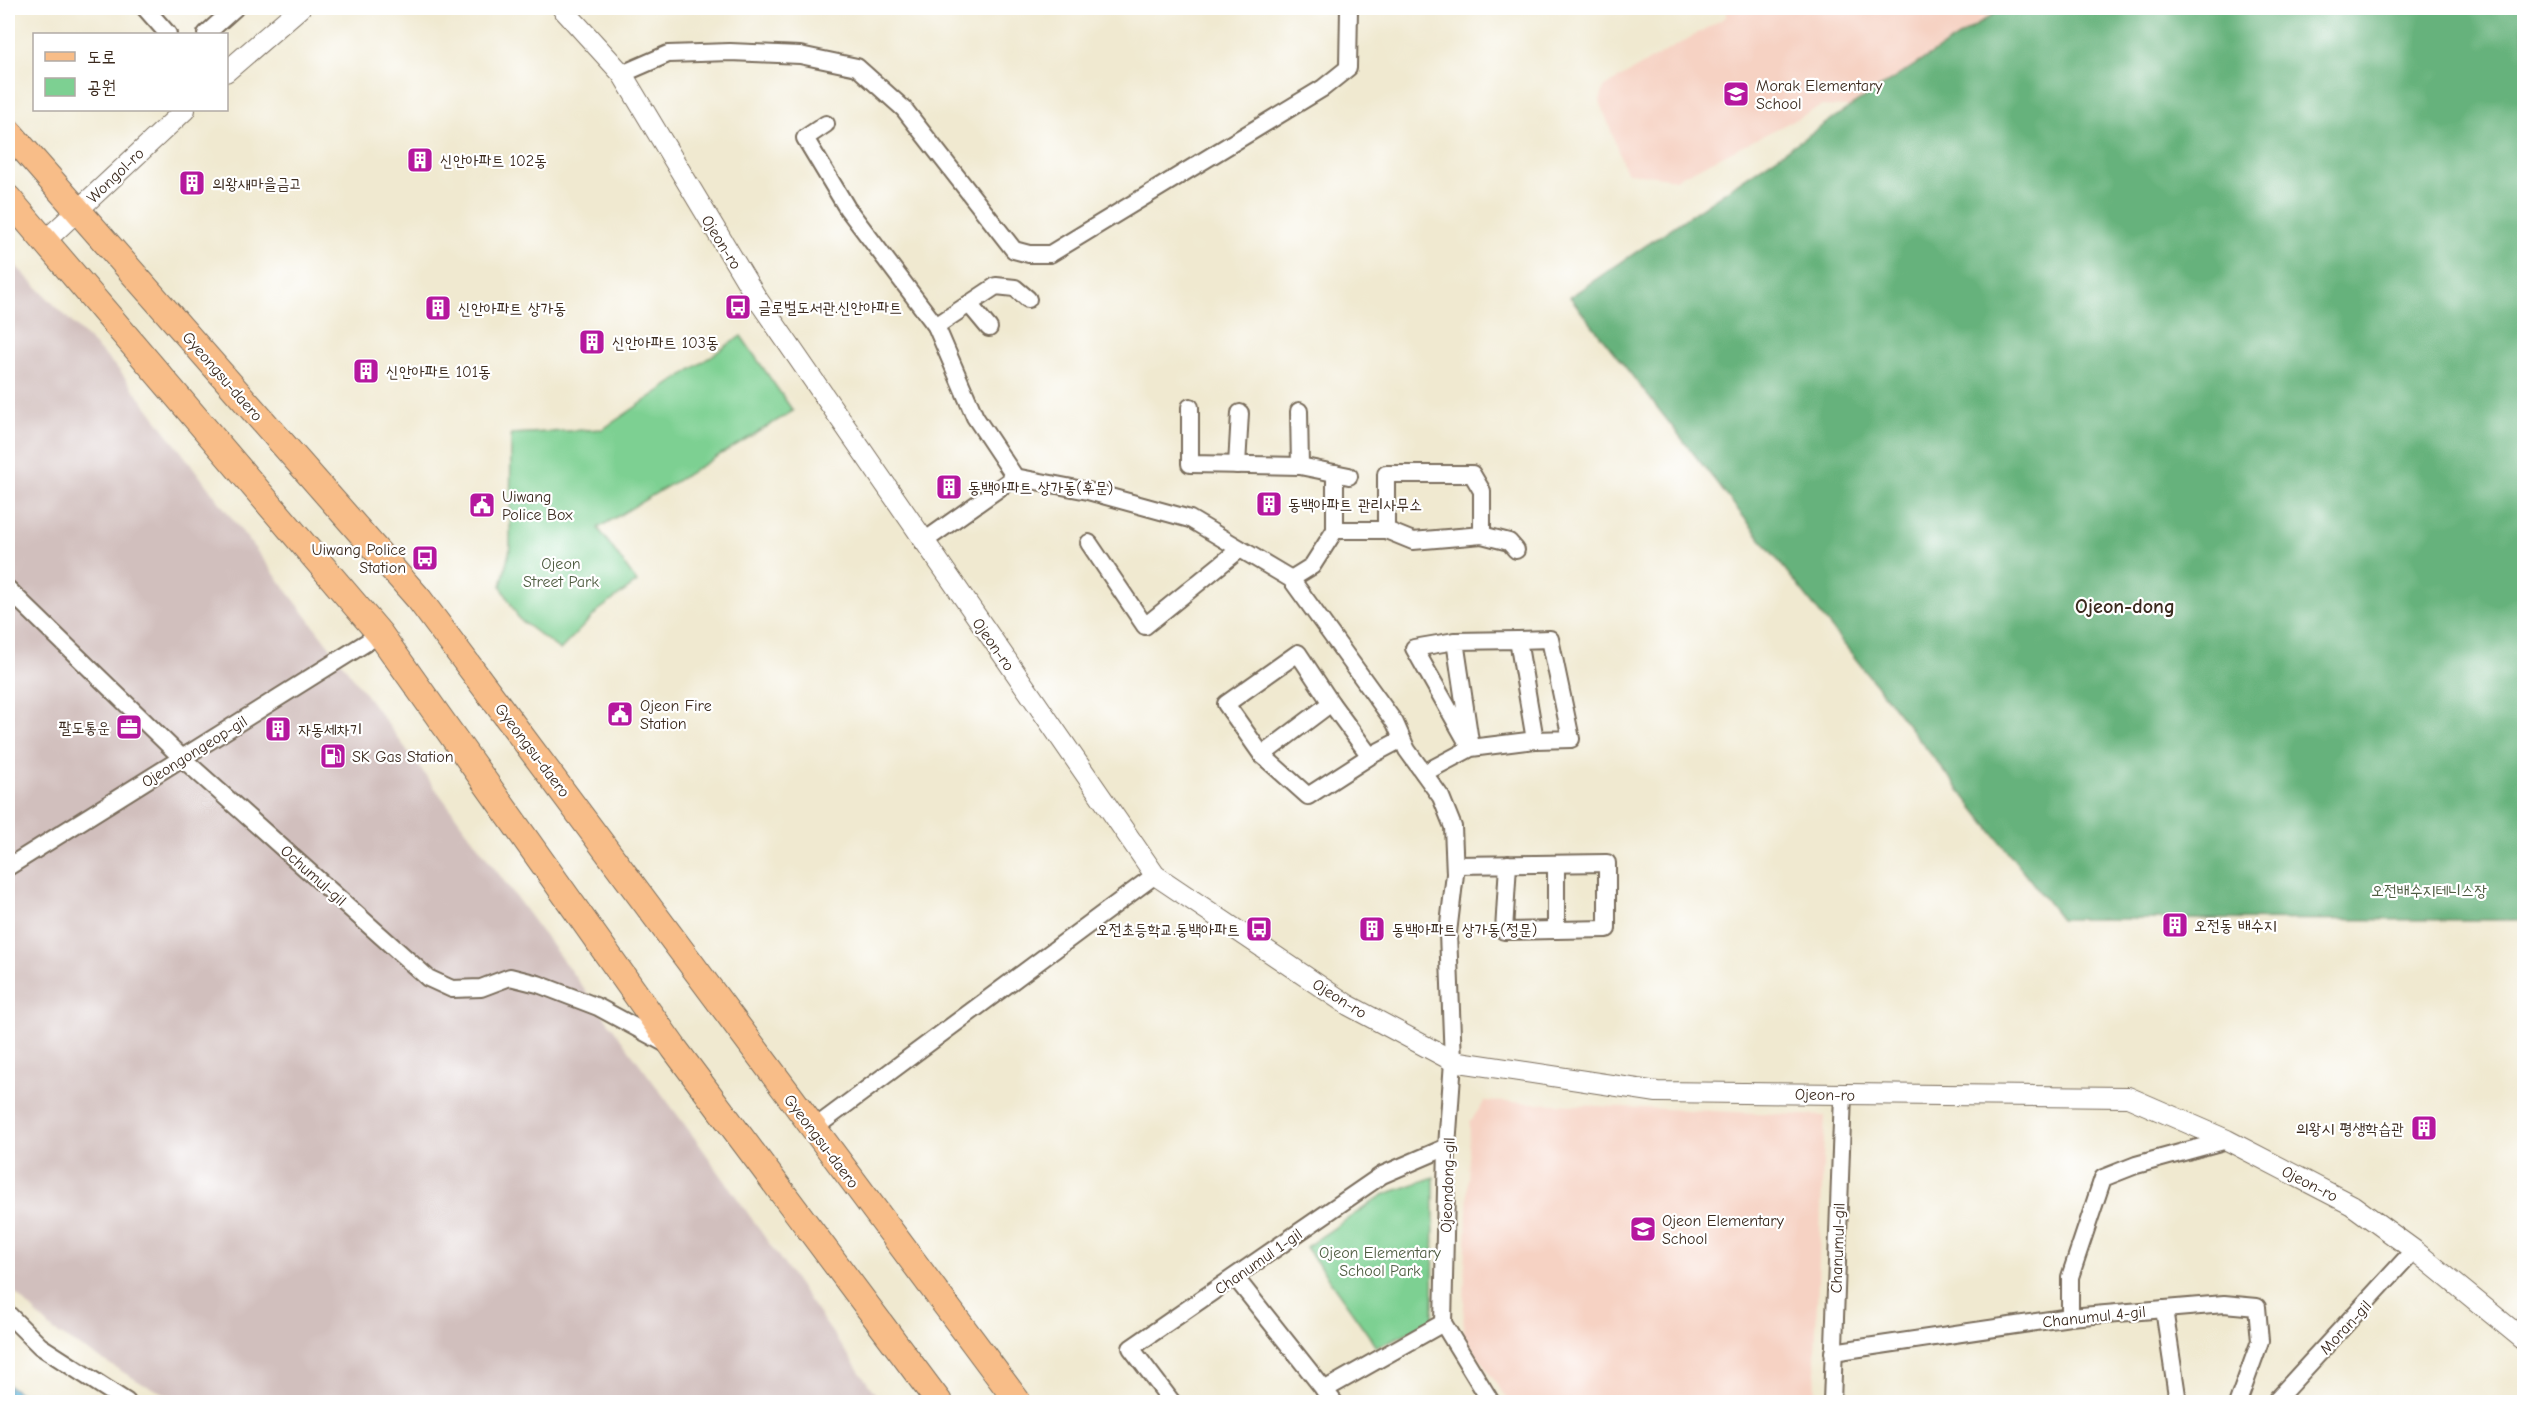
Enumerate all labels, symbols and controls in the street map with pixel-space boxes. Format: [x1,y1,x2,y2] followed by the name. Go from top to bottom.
[33,33,228,111] legend
[87,47,116,68] text: 도로
[87,77,116,98] text: 공원
[1756,77,1883,113] place label: Morak Elementary School
[1721,79,1751,109] school or university icon: Morak Elementary School
[84,144,148,207] street label: Wongol-ro
[405,145,435,175] building icon: 신안아파트 102동
[440,152,547,170] place label: 신안아파트 102동
[177,168,207,198] building icon: 의왕새마을금고
[212,175,302,193] place label: 의왕새마을금고
[698,212,745,273] street label: Ojeon-ro
[723,292,753,322] bus stop icon: 글로벌도서관.신안아파트
[423,293,453,323] building icon: 신안아파트 상가동
[758,299,902,317] place label: 글로벌도서관.신안아파트
[458,300,566,318] place label: 신안아파트 상가동
[577,327,607,357] building icon: 신안아파트 103동
[178,328,266,425] street label: Gyeongsu-daero
[612,334,719,352] place label: 신안아파트 103동
[351,356,381,386] building icon: 신안아파트 101동
[386,363,491,381] place label: 신안아파트 101동
[934,472,964,502] building icon: 동백아파트 상가동(후문)
[968,479,1113,497] place label: 동백아파트 상가동(후문)
[502,488,573,524] place label: Uiwang Police Box
[1254,489,1284,519] building icon: 동백아파트 관리사무소
[467,490,497,520] public building icon: Uiwang Police Box
[1288,496,1422,514] place label: 동백아파트 관리사무소
[311,541,406,577] place label: Uiwang Police Station
[410,543,440,573] bus stop icon: Uiwang Police Station
[523,555,599,591] park label: Ojeon Street Park
[2075,595,2175,618] district label: Ojeon-dong
[968,615,1018,674] street label: Ojeon-ro
[640,697,712,733] place label: Ojeon Fire Station
[605,699,635,729] public building icon: Ojeon Fire Station
[491,700,573,801] street label: Gyeongsu-daero
[114,712,144,742] office icon: 팔도통운
[139,712,250,791] street label: Ojeongongeop-gil
[263,714,293,744] building icon: 자동세차기
[59,719,110,737] place label: 팔도통운
[298,721,362,739] place label: 자동세차기
[318,741,348,771] fuel station icon: SK Gas Station
[352,748,454,766] place label: SK Gas Station
[277,842,350,910] street label: Ochumul-gil
[2371,882,2487,900] park label: 오전배수지테니스장
[2160,910,2190,940] building icon: 오전동 배수지
[1244,914,1274,944] bus stop icon: 오전초등학교.동백아파트
[1357,914,1387,944] building icon: 동백아파트 상가동(정문)
[2194,917,2277,935] place label: 오전동 배수지
[1096,921,1240,939] place label: 오전초등학교.동백아파트
[1392,921,1537,939] place label: 동백아파트 상가동(정문)
[1309,975,1370,1022] street label: Ojeon-ro
[1795,1085,1855,1105] street label: Ojeon-ro
[780,1091,862,1192] street label: Gyeongsu-daero
[2409,1113,2439,1143] building icon: 의왕시 평생학습관
[2296,1120,2404,1138] place label: 의왕시 평생학습관
[1437,1137,1459,1233] street label: Ojeondong-gil
[2279,1162,2341,1206] street label: Ojeon-ro
[1827,1202,1849,1294] street label: Chanumul-gil
[1662,1212,1785,1248] place label: Ojeon Elementary School
[1628,1214,1658,1244] school or university icon: Ojeon Elementary School
[1212,1225,1306,1299] street label: Chanumul 1-gil
[1319,1244,1442,1280] park label: Ojeon Elementary School Park
[2316,1297,2375,1358] street label: Moran-gil
[2042,1303,2147,1331] street label: Chanumul 4-gil

